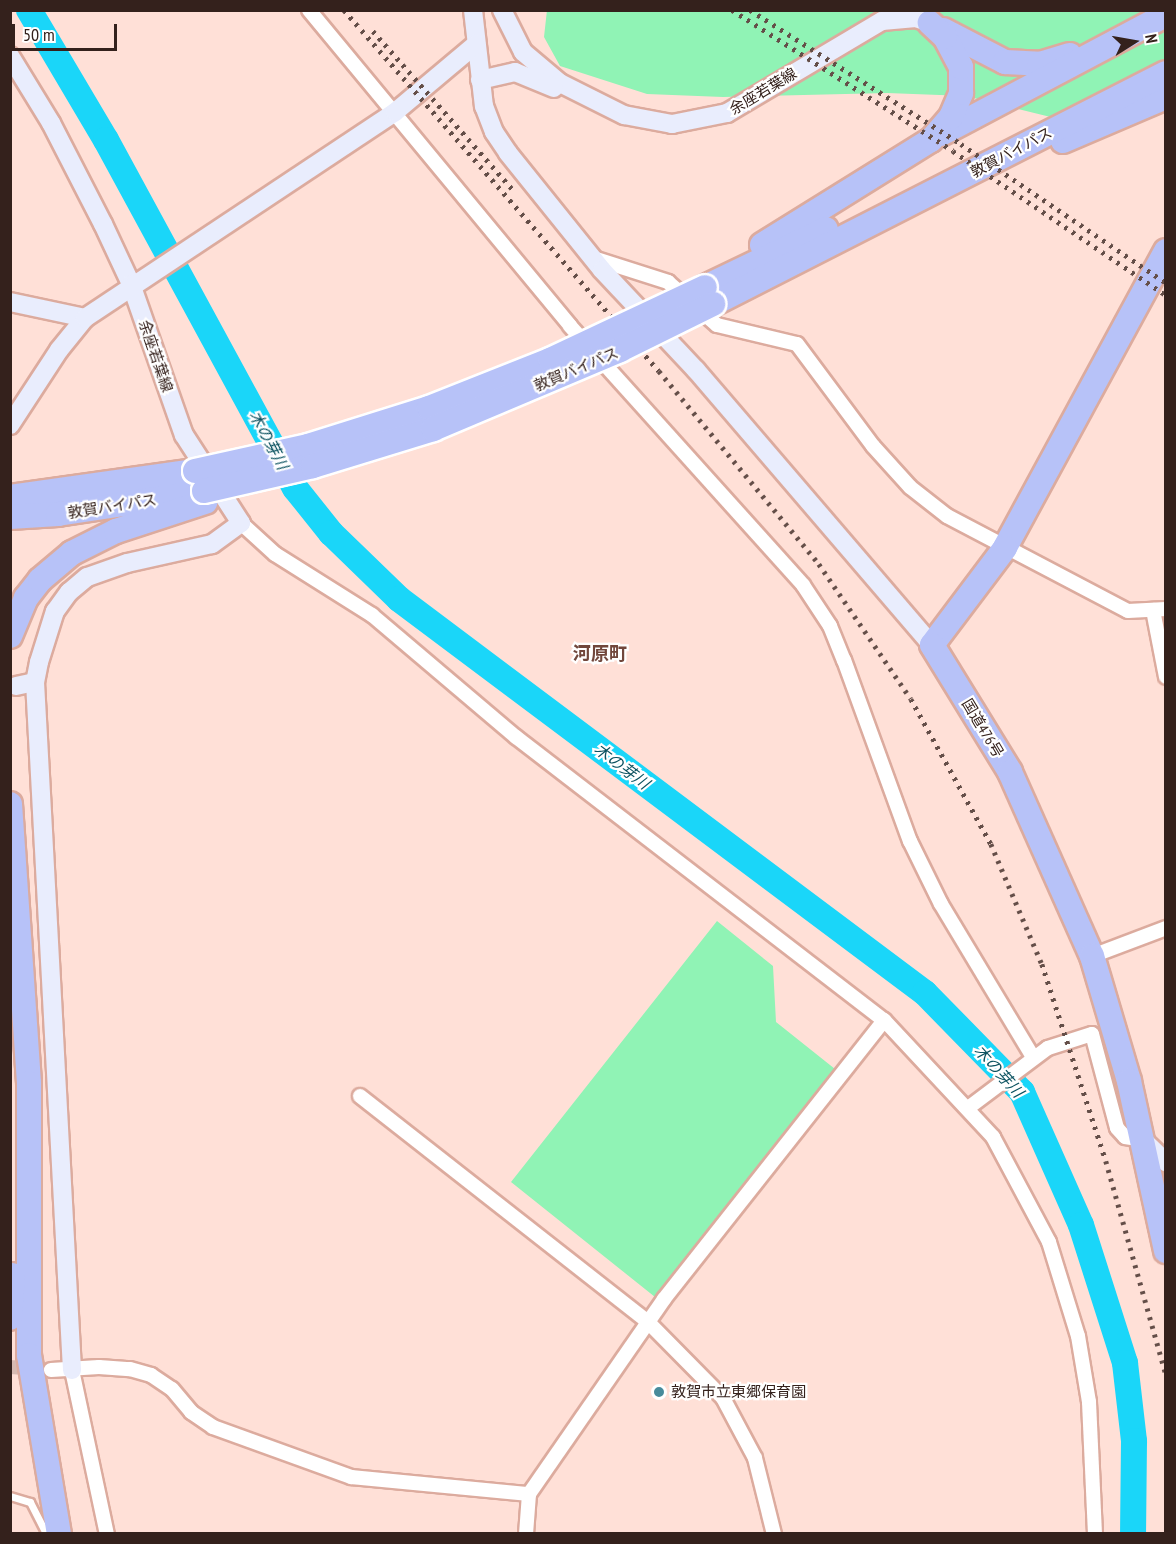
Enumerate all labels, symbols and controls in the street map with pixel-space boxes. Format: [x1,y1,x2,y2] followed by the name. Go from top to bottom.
[15,12,120,50] scale bar
[1104,12,1164,72] north arrow
[23,23,55,46] text: 50 m
[1141,32,1162,45] text: N
[726,64,800,118] street label: 余座若葉線
[967,123,1055,181] street label: 敦賀バイパス
[135,318,177,394] street label: 余座若葉線
[531,343,621,395] street label: 敦賀バイパス
[246,407,292,473] water label: 木の芽川
[66,490,158,522] street label: 敦賀バイパス
[573,643,627,665] district label: 河原町
[958,695,1008,761] street label: 国道476号
[591,739,653,793] water label: 木の芽川
[970,1041,1028,1101] water label: 木の芽川
[671,1383,806,1401] place label: 敦賀市立東郷保育園
[652,1385,666,1399] marker: 敦賀市立東郷保育園

